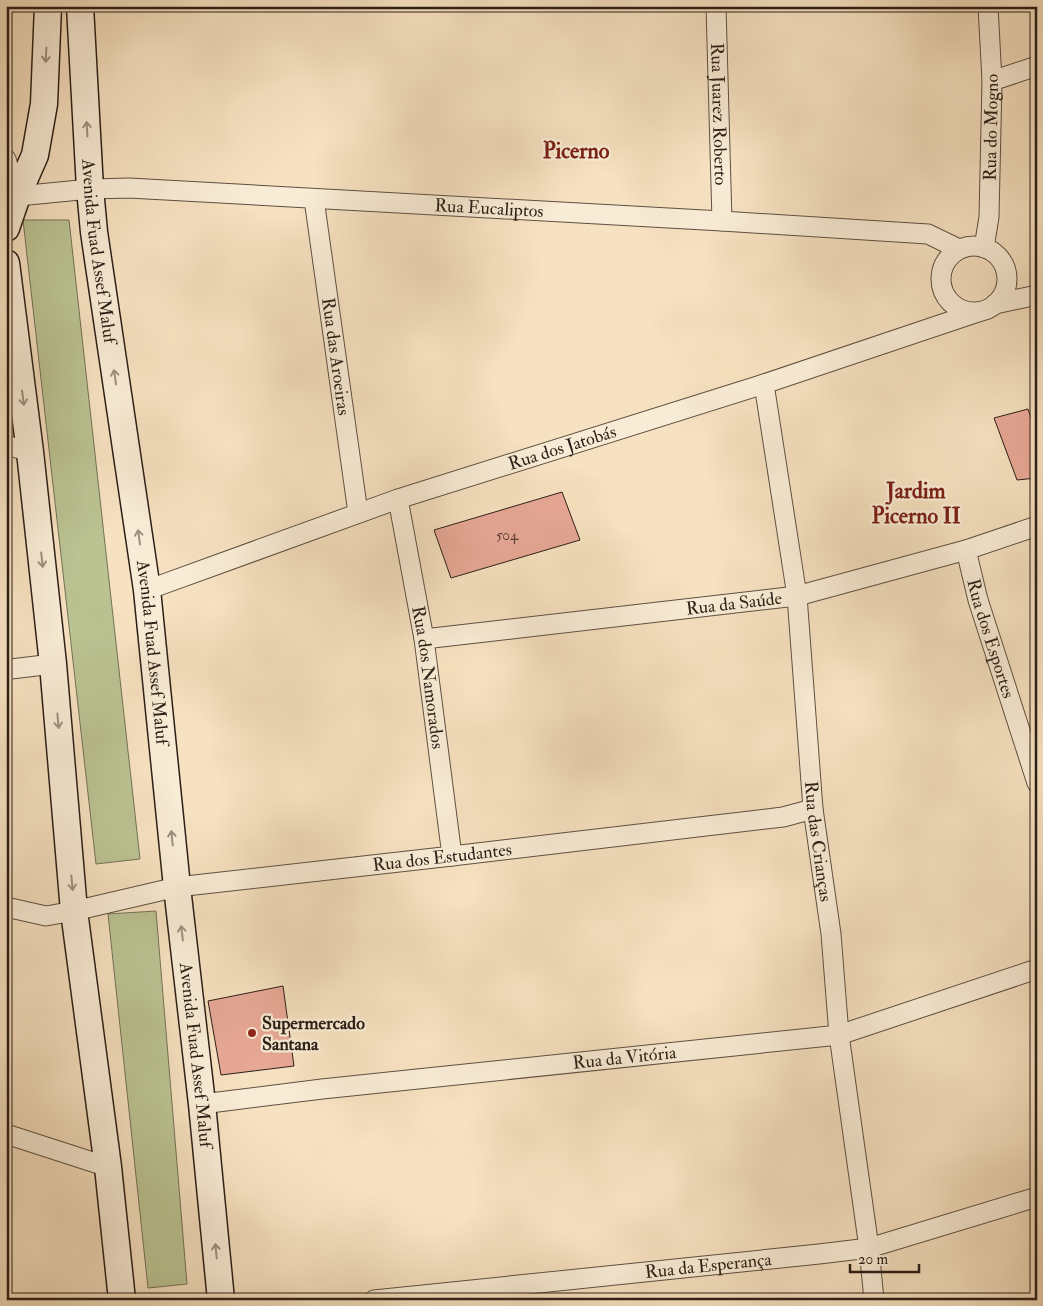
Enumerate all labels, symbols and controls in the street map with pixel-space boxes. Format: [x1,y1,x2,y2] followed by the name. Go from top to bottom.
[705,42,732,186] street label: Rua Juarez Roberto
[41,47,50,63] one-way arrow
[979,73,1004,181] street label: Rua do Mogno
[82,121,91,137] one-way arrow
[543,137,610,165] district label: Picerno
[76,157,122,348] street label: Avenida Fuad Assef Maluf
[434,194,544,223] street label: Rua Eucaliptos
[316,296,355,417] street label: Rua das Aroeiras
[110,369,120,385] one-way arrow
[19,390,29,406] one-way arrow
[505,420,619,476] street label: Rua dos Jatobás
[871,477,961,530] district label: Jardim Picerno II
[496,526,519,545] house number: 504
[134,530,144,546] one-way arrow
[37,551,47,567] one-way arrow
[131,557,174,749] street label: Avenida Fuad Assef Maluf
[961,577,1020,701] street label: Rua dos Esportes
[685,587,784,621] street label: Rua da Saúde
[406,604,449,750] street label: Rua dos Namorados
[53,713,62,729] one-way arrow
[799,780,837,903] street label: Rua das Crianças
[167,830,177,846] one-way arrow
[371,838,513,877] street label: Rua dos Estudantes
[67,875,77,891] one-way arrow
[177,925,187,941] one-way arrow
[174,960,217,1152] street label: Avenida Fuad Assef Maluf
[262,1012,365,1056] place label: Supermercado Santana
[246,1027,258,1039] marker: Supermercado Santana
[572,1041,678,1075] street label: Rua da Vitória
[850,1241,919,1273] scale bar
[212,1244,221,1260] one-way arrow
[644,1248,773,1284] street label: Rua da Esperança
[858,1250,888,1269] text: 20 m

